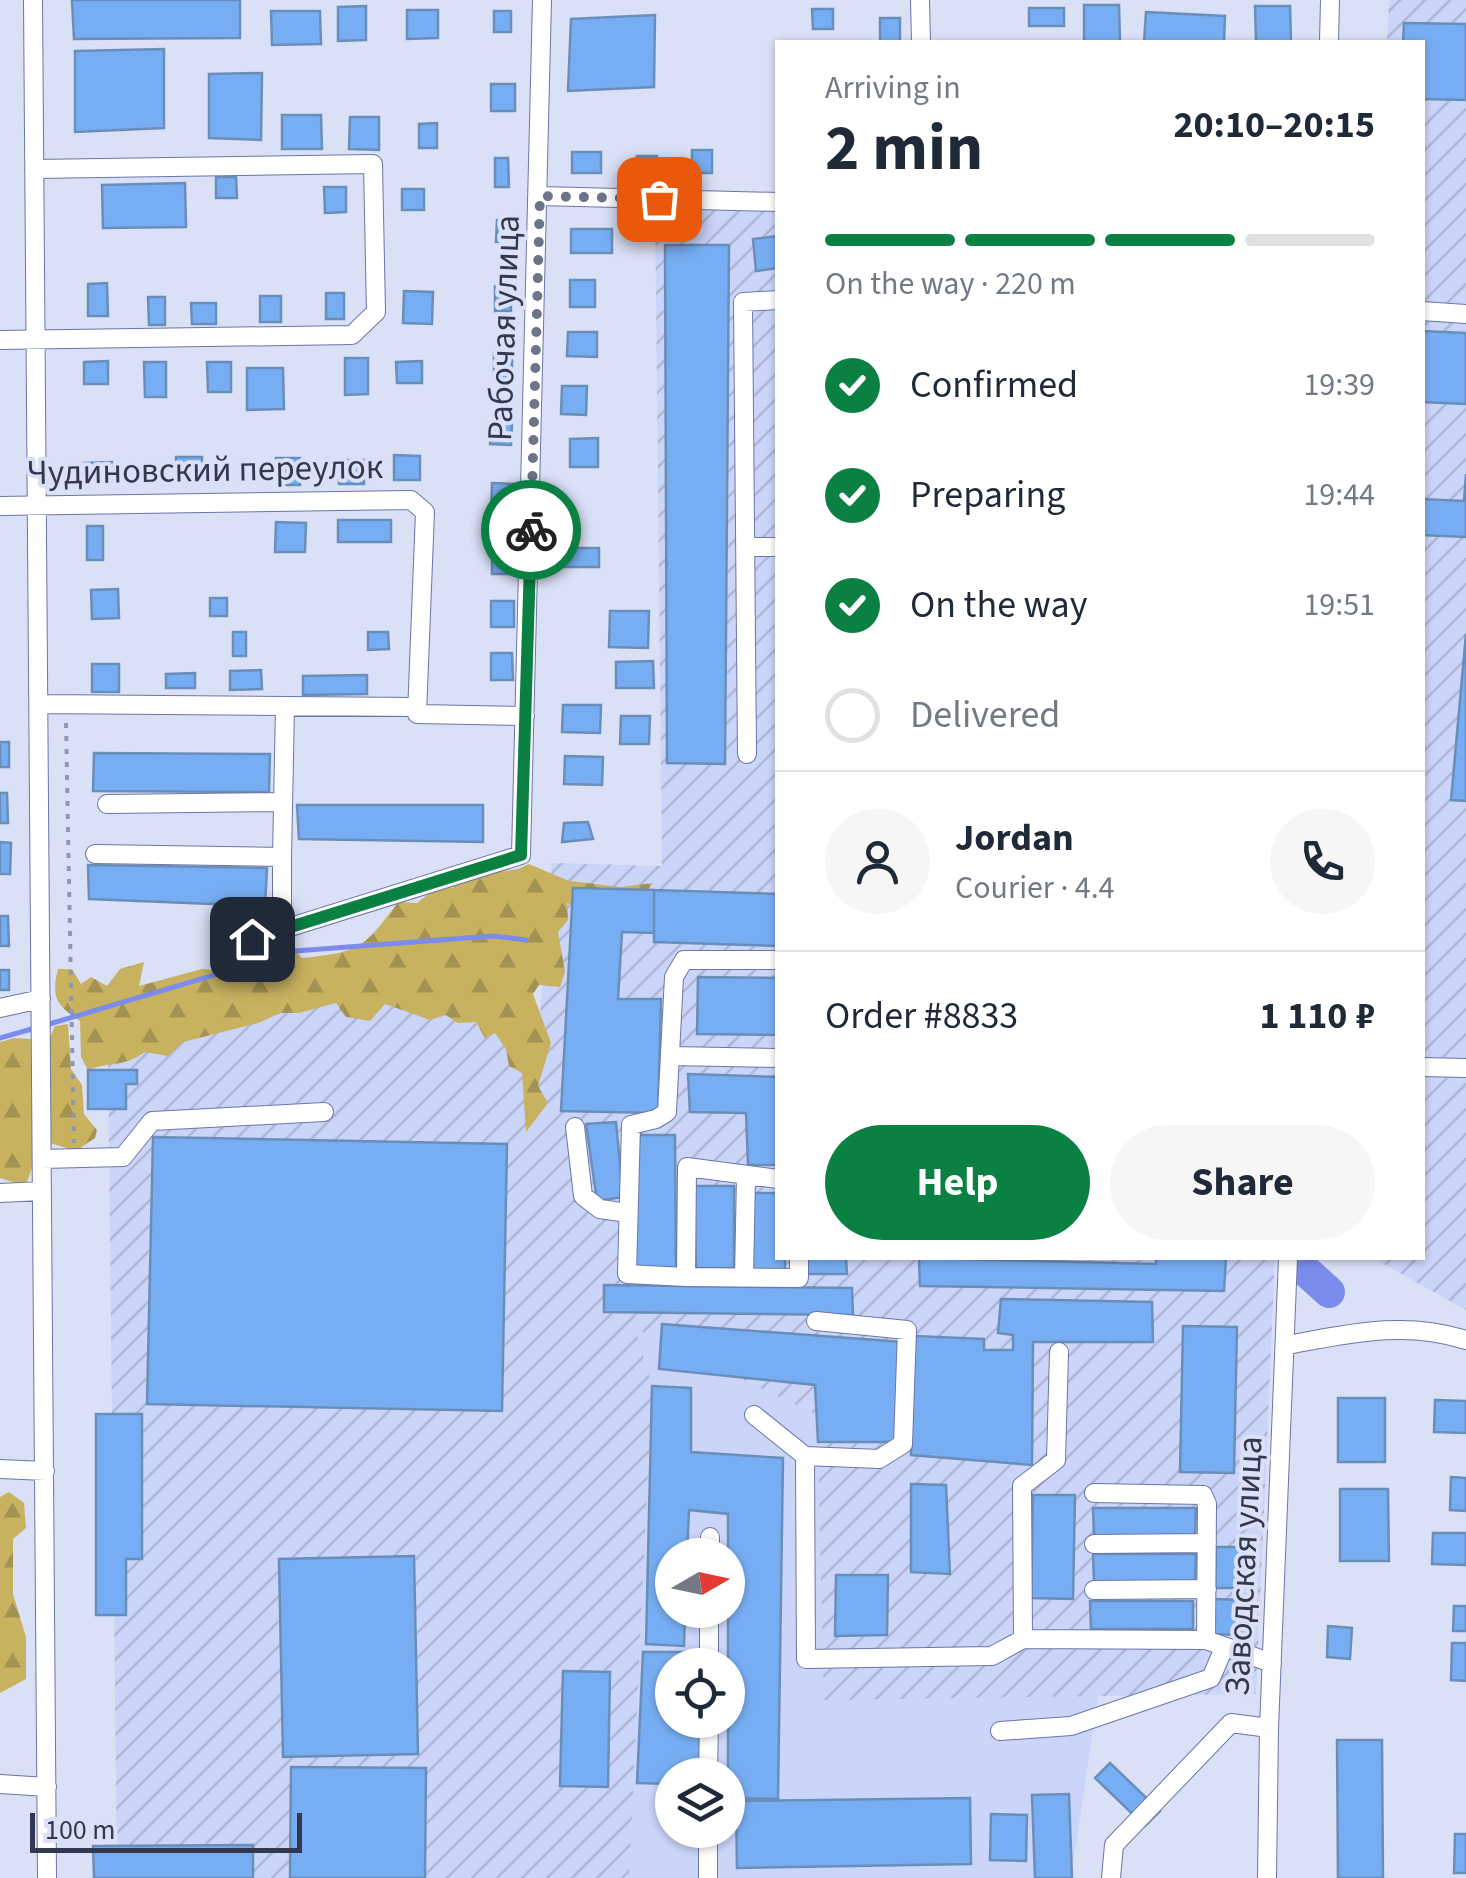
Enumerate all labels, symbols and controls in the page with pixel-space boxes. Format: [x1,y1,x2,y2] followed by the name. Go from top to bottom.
[825,65,961,111] text: Arriving in
[1173,98,1375,152] text: 20:10–20:15
[825,102,983,195] text: 2 min
[617,157,702,242] pin
[632,172,687,227] icon: bag
[475,214,533,442] street label: Рабочая улица
[825,261,1076,307] text: On the way · 220 m
[825,358,880,413] icon: check
[910,358,1078,412] text: Confirmed
[1303,362,1375,408] text: 19:39
[26,442,384,498] street label: Чудиновский переулок
[825,468,880,523] icon: check
[910,468,1065,522] text: Preparing
[1303,472,1375,518] text: 19:44
[481,480,581,580] courier
[504,503,559,558] icon: bike
[825,578,880,633] icon: check
[910,578,1087,632] text: On the way
[1303,582,1375,628] text: 19:51
[910,688,1060,742] text: Delivered
[825,809,930,914] button: person
[1270,809,1375,914] button: phone
[955,811,1074,865] text: Jordan
[955,865,1115,911] text: Courier · 4.4
[210,897,295,982] pin
[225,912,280,967] icon: home
[825,989,1018,1043] text: Order #8833
[1259,989,1375,1043] text: 1 110 ₽
[825,1125,1090,1240] button: Help
[1110,1125,1375,1240] button: Share
[1212,1435,1276,1697] street label: Заводская улица
[655,1538,745,1628] north arrow
[655,1538,745,1848] map controls
[655,1648,745,1738] button: locate
[655,1758,745,1848] button: layers
[30,1808,302,1852] scale bar
[45,1810,116,1850] text: 100 m

